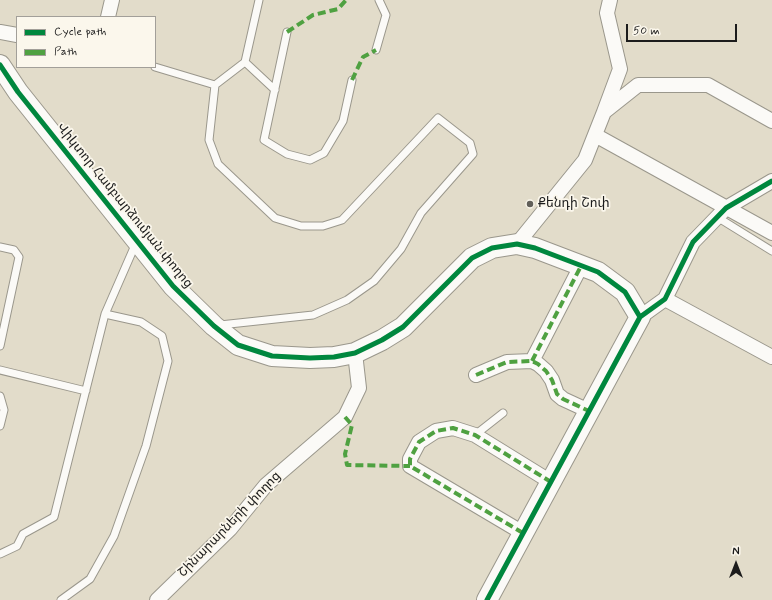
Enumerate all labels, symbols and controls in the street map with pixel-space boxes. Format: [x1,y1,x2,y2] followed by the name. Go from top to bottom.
[16,16,156,68] legend
[628,16,739,42] scale bar
[633,23,660,39] text: 50 m
[54,24,106,40] text: Cycle path
[54,44,77,60] text: Path
[53,120,195,292] street label: Վիկտոր Համբարձումյան փողոց
[538,196,610,212] place label: Քենդի Շոփ
[525,199,535,209] marker: Քենդի Շոփ
[175,469,285,581] street label: Շինարարների փողոց
[716,544,756,584] north arrow
[732,545,740,559] text: N

